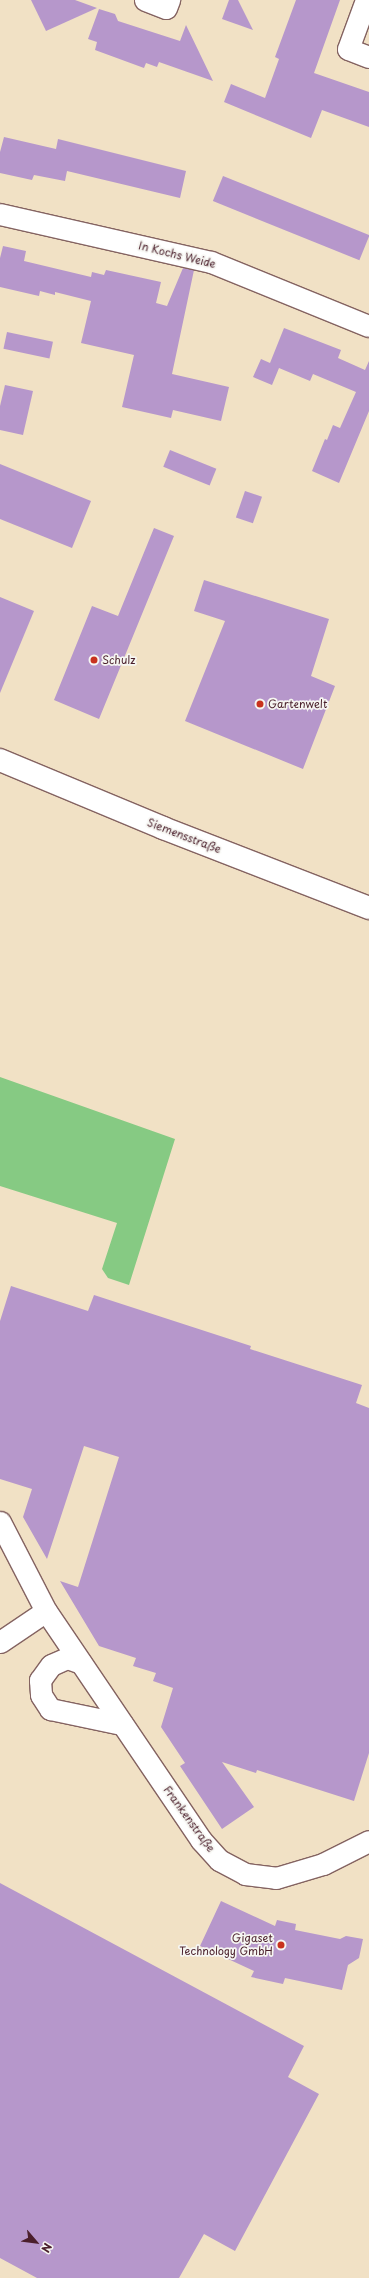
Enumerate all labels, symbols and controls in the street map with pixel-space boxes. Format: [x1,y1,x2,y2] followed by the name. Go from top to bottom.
[137,239,217,271] street label: In Kochs Weide
[102,653,135,667] place label: Schulz
[89,655,99,665] marker: Schulz
[268,697,327,711] place label: Gartenwelt
[255,699,265,709] marker: Gartenwelt
[145,816,223,856] street label: Siemensstraße
[161,1783,217,1855] street label: Frankenstraße
[179,1932,273,1958] place label: Gigaset Technology GmbH
[276,1940,286,1950] marker: Gigaset Technology GmbH
[16,2222,56,2262] north arrow
[37,2240,57,2256] text: N

